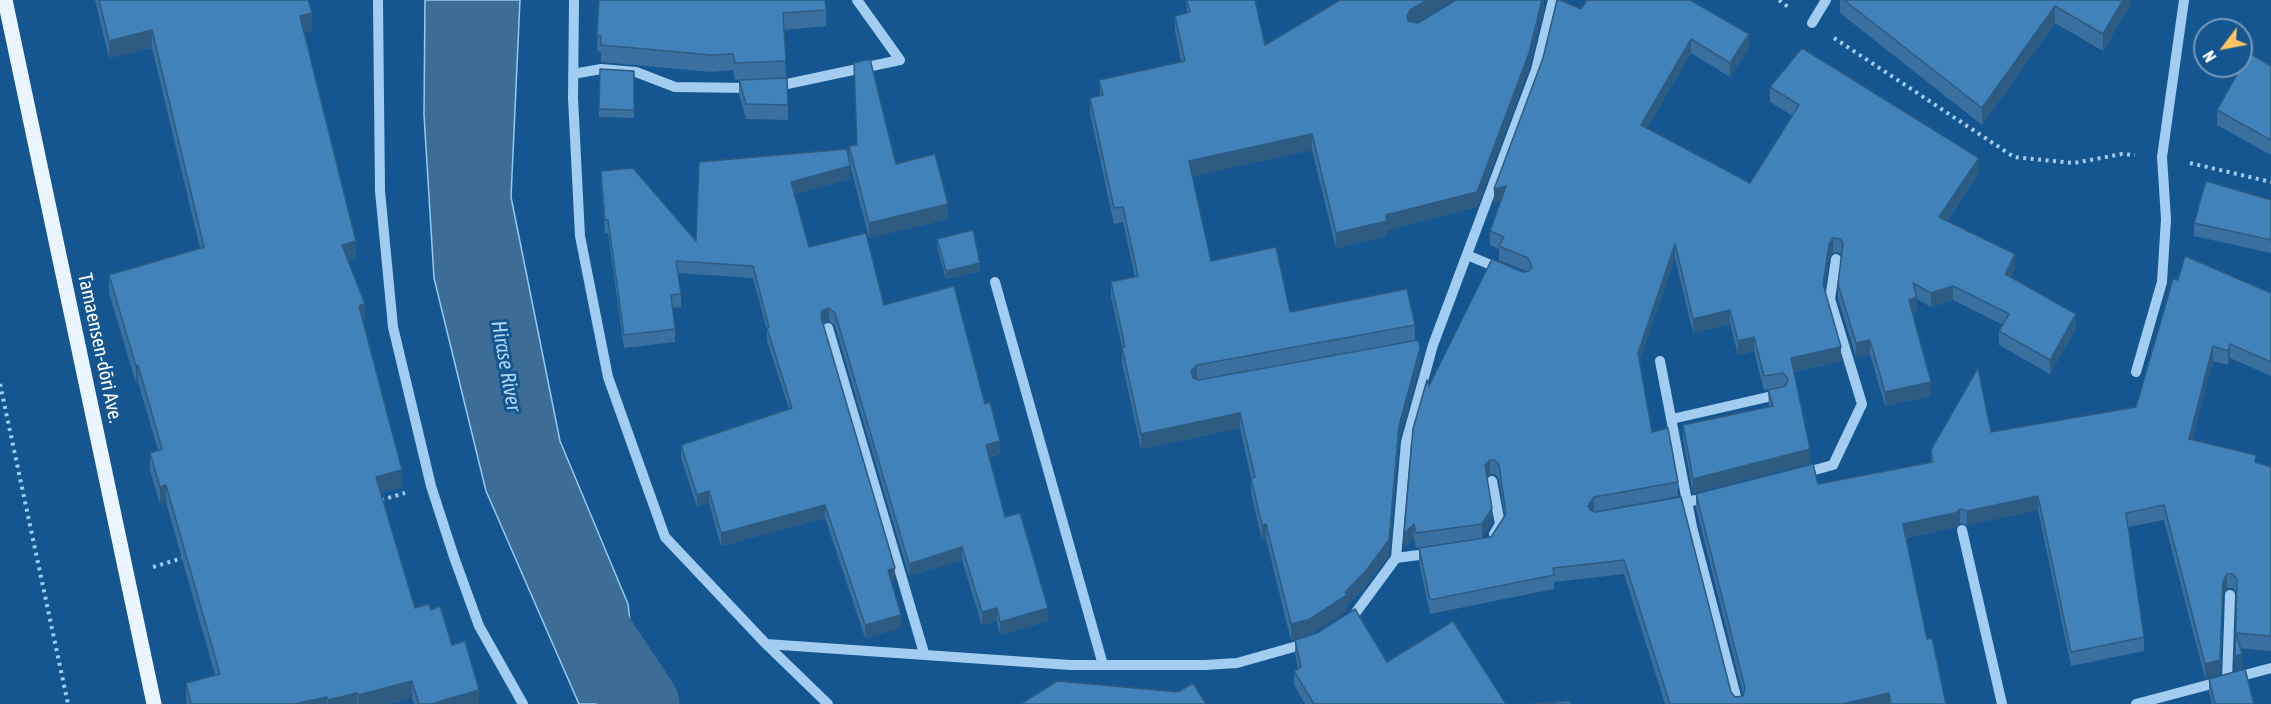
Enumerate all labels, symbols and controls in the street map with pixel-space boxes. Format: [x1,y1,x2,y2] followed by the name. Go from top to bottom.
[2193,18,2253,78] north arrow
[2199,48,2220,65] text: N
[72,271,128,425] street label: Tamaensen-dōri Ave.
[486,319,526,413] water label: Hirase River

